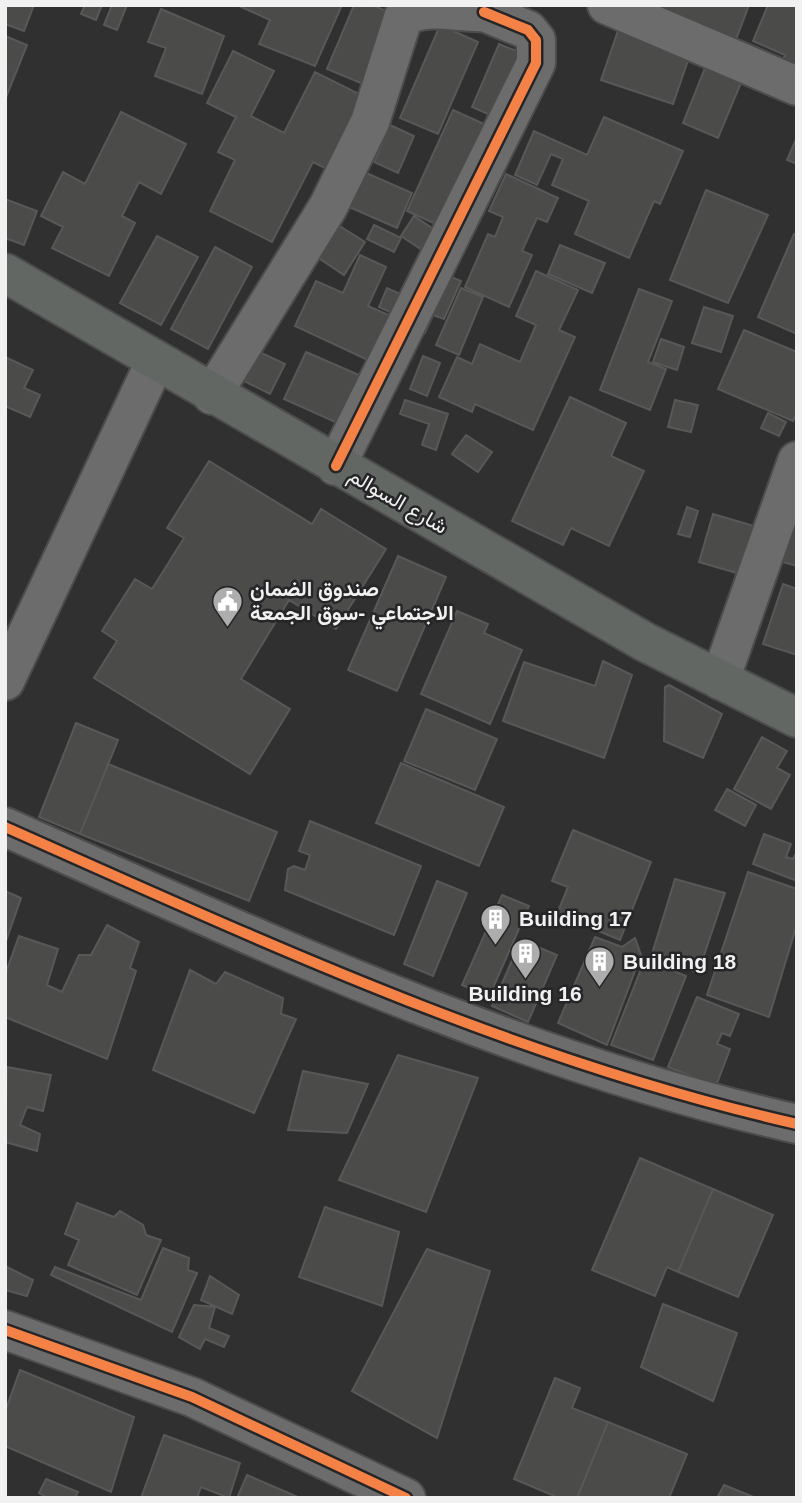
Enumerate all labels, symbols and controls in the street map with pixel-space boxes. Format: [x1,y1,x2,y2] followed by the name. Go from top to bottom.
[343,463,452,541] street label: شارع السوالم
[250,577,454,630] place label: صندوق الضمان الاجتماعي -سوق الجمعة
[210,584,244,628] public building icon: صندوق الضمان الاجتماعي -سوق الجمعة
[479,902,513,946] building icon: Building 17
[519,907,632,930] place label: Building 17
[508,937,542,981] building icon: Building 16
[583,945,617,989] building icon: Building 18
[623,950,736,973] place label: Building 18
[468,982,582,1005] place label: Building 16

